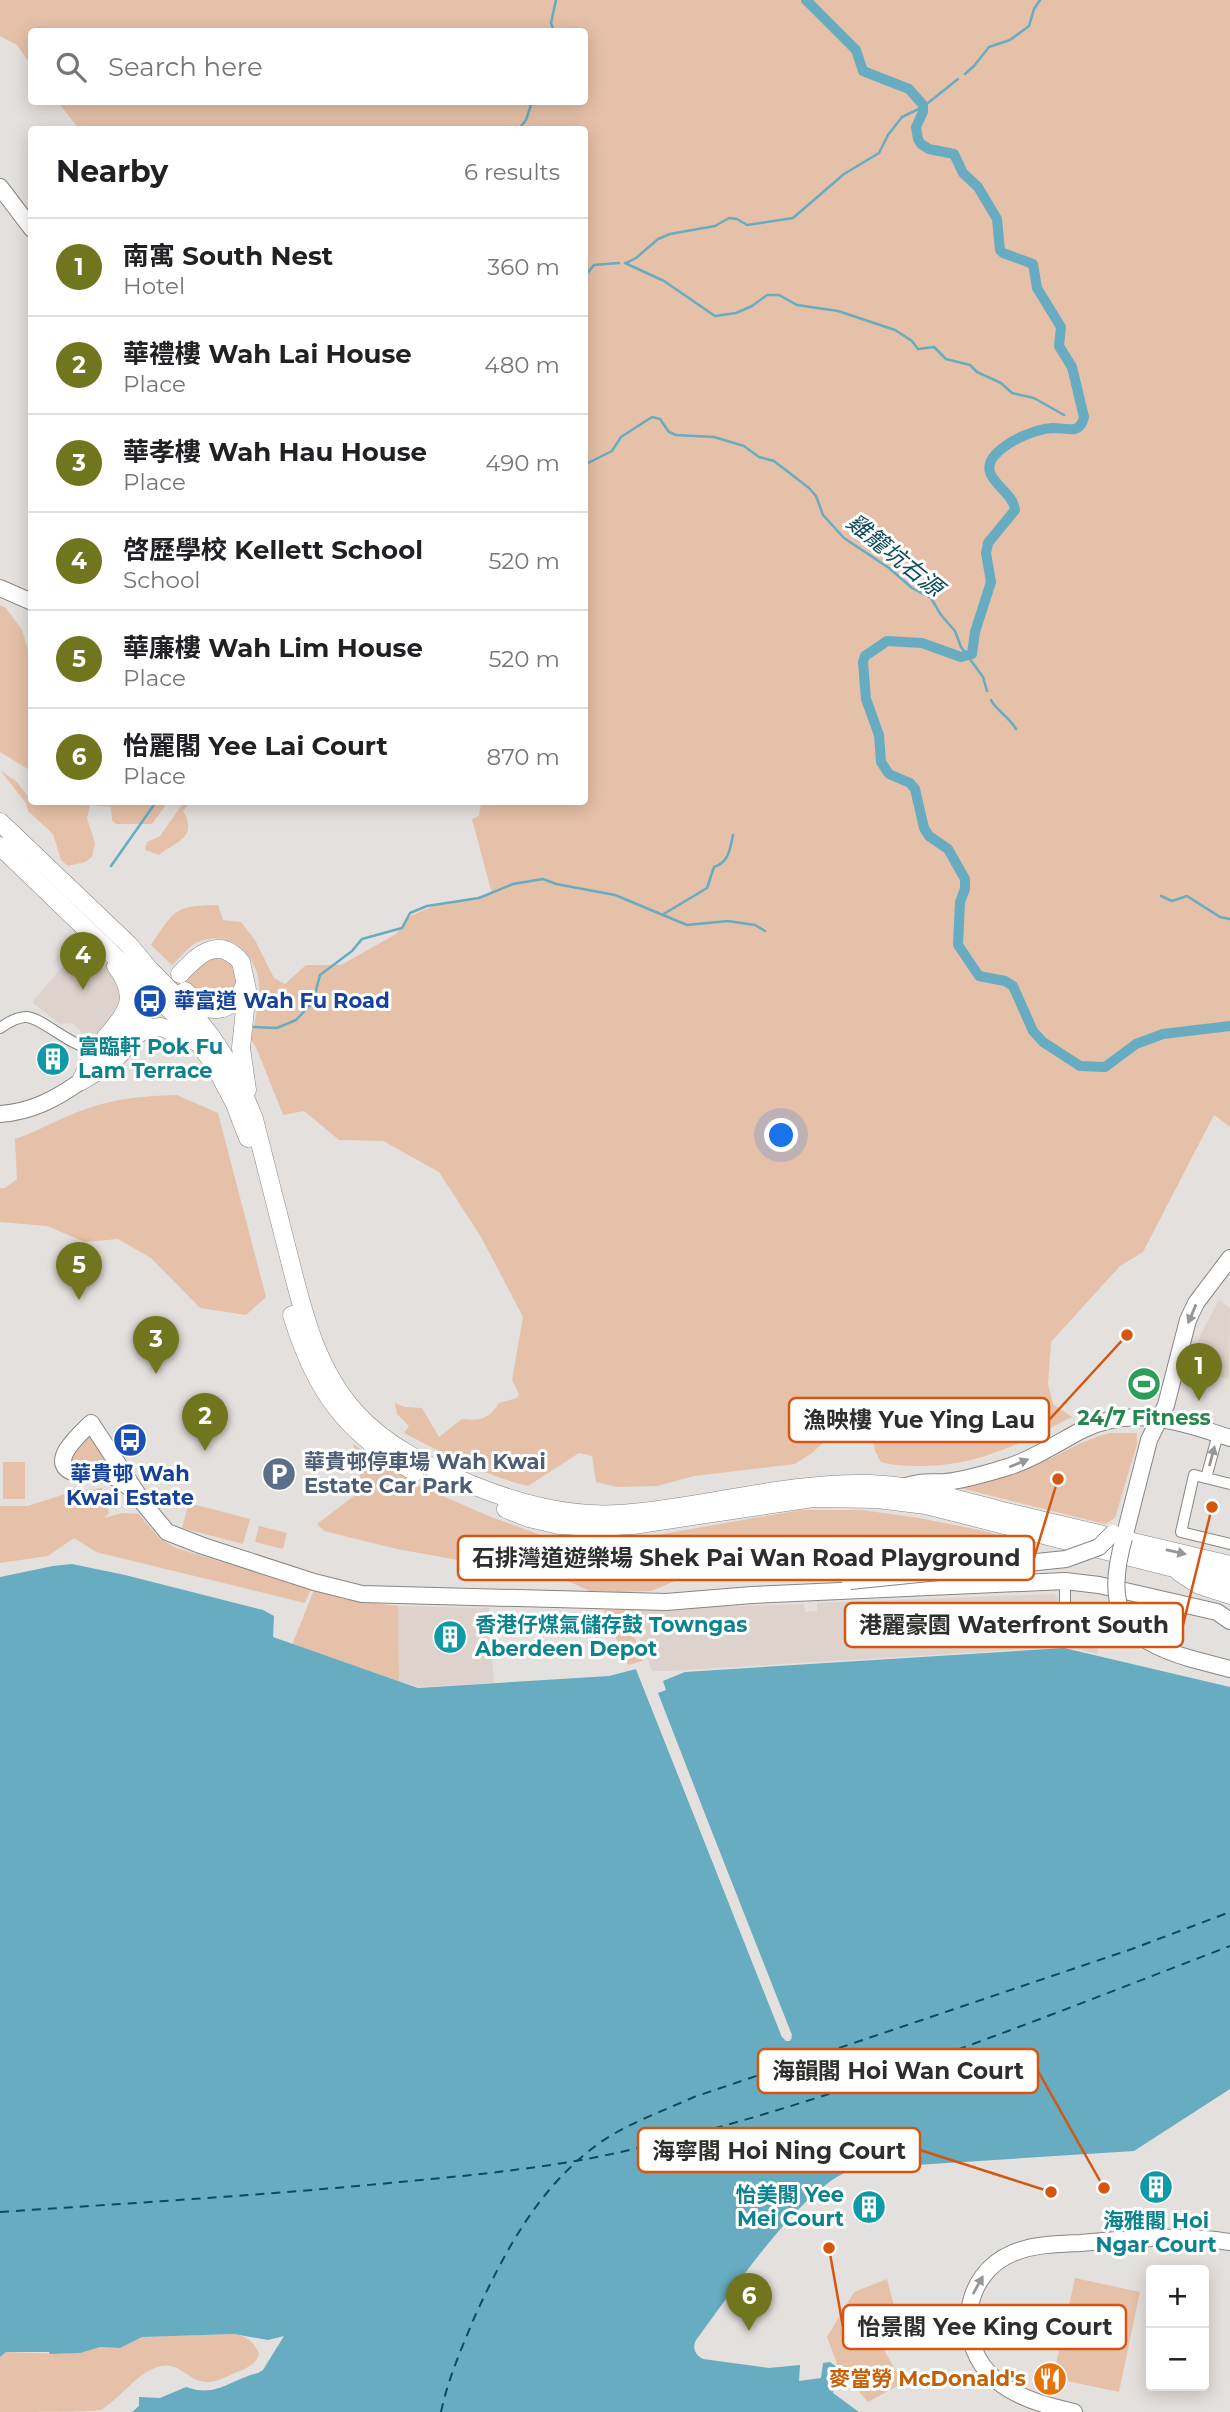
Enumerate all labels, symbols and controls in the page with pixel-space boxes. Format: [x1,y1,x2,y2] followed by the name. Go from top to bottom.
[28,28,588,105] search box
[52,48,90,86] icon: search
[108,51,263,83] text: Search here
[56,153,168,190] text: Nearby
[464,158,560,186] text: 6 results
[123,240,333,272] text: 南寓 South Nest
[74,253,84,281] text: 1
[487,253,560,281] text: 360 m
[123,272,185,300] text: Hotel
[123,338,412,370] text: 華禮樓 Wah Lai House
[72,351,86,379] text: 2
[484,351,560,379] text: 480 m
[123,370,186,398] text: Place
[123,436,427,468] text: 華孝樓 Wah Hau House
[72,449,86,477] text: 3
[485,449,560,477] text: 490 m
[123,468,186,496] text: Place
[842,508,952,605] water label: 雞籠坑右源
[123,534,423,566] text: 啓歷學校 Kellett School
[71,547,87,575] text: 4
[488,547,560,575] text: 520 m
[123,566,201,594] text: School
[123,632,423,664] text: 華廉樓 Wah Lim House
[72,645,86,673] text: 5
[488,645,560,673] text: 520 m
[123,664,186,692] text: Place
[123,730,388,762] text: 怡麗閣 Yee Lai Court
[72,743,86,771] text: 6
[487,743,560,771] text: 870 m
[123,762,186,790] text: Place
[60,932,106,990] pin: 4
[131,982,169,1020] bus stop icon: 華富道 Wah Fu Road
[174,988,390,1013] place label: 華富道 Wah Fu Road
[78,1034,223,1083] place label: 富臨軒 Pok Fu Lam Terrace
[34,1040,72,1078] building icon: 富臨軒 Pok Fu Lam Terrace
[764,1118,798,1152] your location
[56,1242,102,1300] pin: 5
[1186,1303,1197,1324] one-way arrow
[133,1316,179,1374] pin: 3
[1176,1343,1222,1401] pin: 1
[1125,1365,1163,1403] sports icon: 24/7 Fitness
[182,1393,228,1451] pin: 2
[789,1398,1049,1442] callout: 漁映樓 Yue Ying Lau
[1077,1405,1211,1430] place label: 24/7 Fitness
[803,1406,1035,1434] text: 漁映樓 Yue Ying Lau
[111,1421,149,1459] bus stop icon: 華貴邨 Wah Kwai Estate
[1207,1445,1218,1467] one-way arrow
[304,1449,546,1498] place label: 華貴邨停車場 Wah Kwai Estate Car Park
[260,1455,298,1493] parking icon: 華貴邨停車場 Wah Kwai Estate Car Park
[1008,1457,1029,1468] one-way arrow
[66,1461,194,1510] place label: 華貴邨 Wah Kwai Estate
[458,1536,1034,1580] callout: 石排灣道遊樂場 Shek Pai Wan Road Playground
[472,1544,1020,1572] text: 石排灣道遊樂場 Shek Pai Wan Road Playground
[1166,1547,1188,1558] one-way arrow
[845,1603,1183,1647] callout: 港麗豪園 Waterfront South
[859,1611,1169,1639] text: 港麗豪園 Waterfront South
[474,1612,747,1661] place label: 香港仔煤氣儲存鼓 Towngas Aberdeen Depot
[431,1618,469,1656] building icon: 香港仔煤氣儲存鼓 Towngas Aberdeen Depot
[758,2049,1038,2093] callout: 海韻閣 Hoi Wan Court
[772,2057,1024,2085] text: 海韻閣 Hoi Wan Court
[638,2128,920,2172] callout: 海寧閣 Hoi Ning Court
[652,2137,906,2165] text: 海寧閣 Hoi Ning Court
[1137,2168,1175,2206] building icon: 海雅閣 Hoi Ngar Court
[736,2182,844,2231] place label: 怡美閣 Yee Mei Court
[850,2188,888,2226] building icon: 怡美閣 Yee Mei Court
[1095,2208,1217,2257] place label: 海雅閣 Hoi Ngar Court
[1146,2265,1209,2391] map controls
[1146,2265,1209,2328] button: +
[726,2273,772,2331] pin: 6
[972,2275,984,2294] one-way arrow
[843,2305,1126,2349] callout: 怡景閣 Yee King Court
[857,2313,1113,2341] text: 怡景閣 Yee King Court
[1146,2328,1209,2391] button: −
[1031,2360,1069,2398] restaurant icon: 麥當勞 McDonald's
[829,2366,1026,2391] place label: 麥當勞 McDonald's

